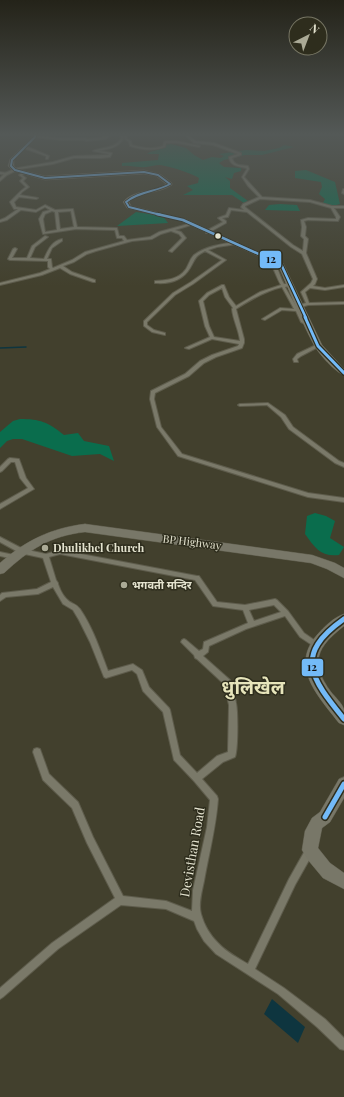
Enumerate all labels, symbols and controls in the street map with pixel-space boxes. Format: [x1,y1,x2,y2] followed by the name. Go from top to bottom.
[288,16,328,56] north arrow
[307,20,323,36] text: N
[213,231,223,241] unlabelled marker
[259,250,282,269] line badge: 12
[266,251,276,266] text: 12
[162,530,223,553] street label: BP Highway
[53,540,145,555] place label: Dhulikhel Church
[40,543,50,553] marker: Dhulikhel Church
[132,577,193,592] place label: भगवती मन्दिर
[119,580,129,590] marker: भगवती मन्दिर
[301,658,324,677] line badge: 12
[307,659,317,674] text: 12
[221,673,286,700] district label: धुलिखेल
[175,805,208,898] street label: Devisthan Road

